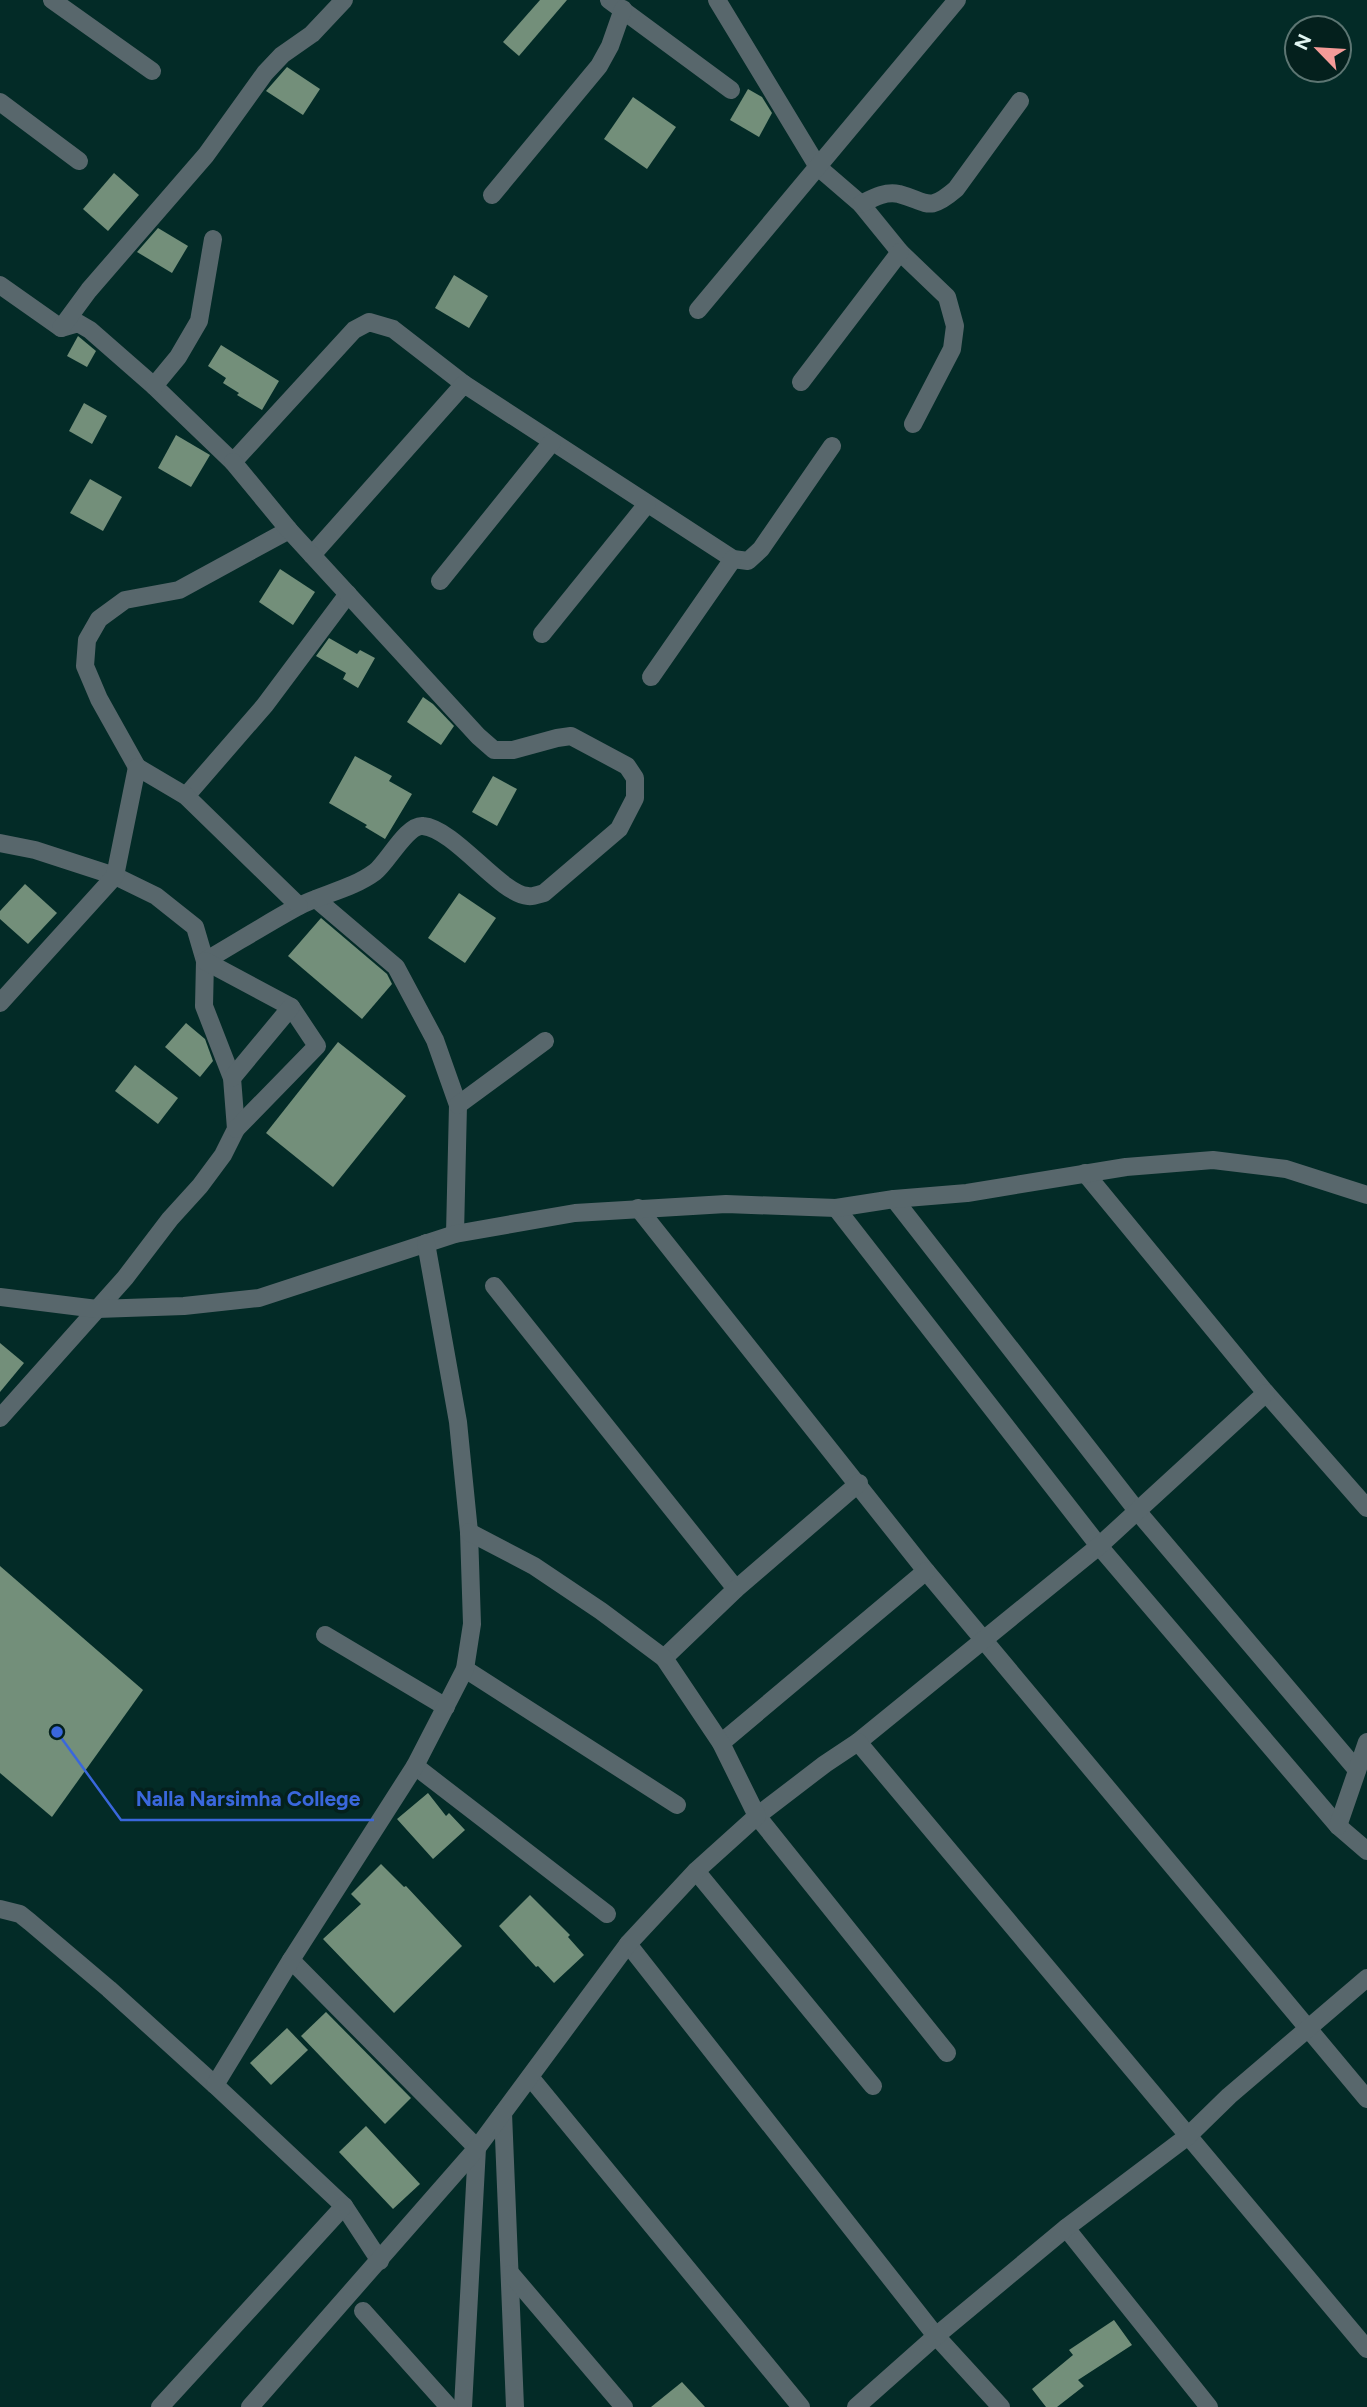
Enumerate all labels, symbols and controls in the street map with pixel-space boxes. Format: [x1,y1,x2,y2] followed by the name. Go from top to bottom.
[1283,14,1353,84] north arrow
[1290,31,1317,54] text: N
[121,1778,374,1820] callout: Nalla Narsimha College
[136,1786,361,1811] text: Nalla Narsimha College

